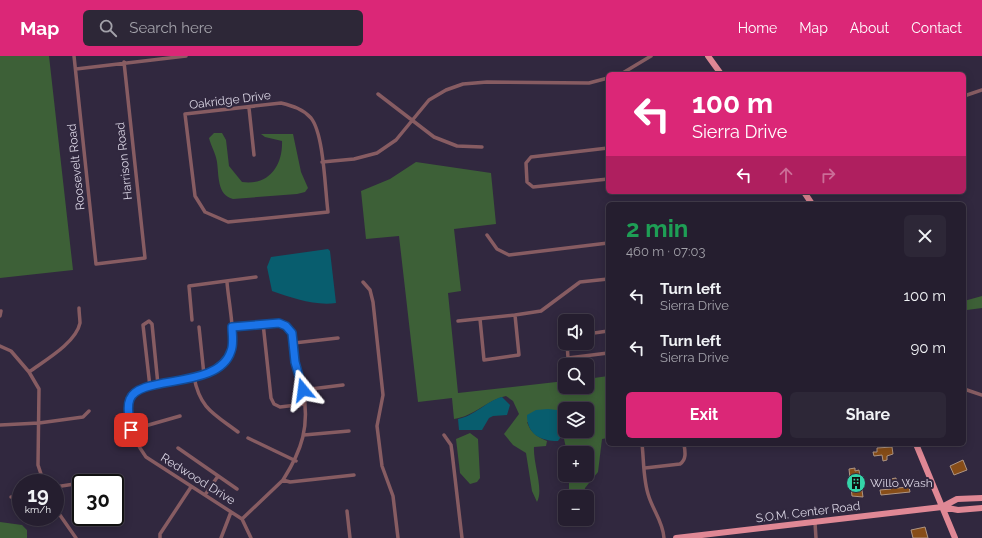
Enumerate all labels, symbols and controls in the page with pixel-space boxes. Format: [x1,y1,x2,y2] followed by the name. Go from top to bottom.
[83,10,363,46] search box
[20,17,59,39] text: Map
[97,17,119,39] icon: search
[129,19,213,37] text: Search here
[738,20,777,36] text: Home
[799,20,828,36] text: Map
[850,20,889,36] text: About
[911,20,962,36] text: Contact
[692,87,773,120] text: 100 m
[188,88,272,112] street label: Oakridge Drive
[626,88,678,140] icon: left
[113,121,135,201] street label: Harrison Road
[692,121,787,142] text: Sierra Drive
[64,123,88,211] street label: Roosevelt Road
[733,164,755,186] icon: left
[775,164,797,186] icon: ahead
[817,164,839,186] icon: right
[626,214,688,243] text: 2 min
[904,215,946,257] button: close
[626,244,705,259] text: 460 m · 07:03
[660,280,721,298] text: Turn left
[626,285,648,307] icon: left
[904,287,946,305] text: 100 m
[660,298,729,313] text: Sierra Drive
[558,314,594,526] map controls
[558,314,594,350] button: sound
[660,332,721,350] text: Turn left
[626,337,648,359] icon: left
[910,339,946,357] text: 90 m
[660,350,729,365] text: Sierra Drive
[558,358,594,394] button: search
[282,369,324,411] position arrow
[626,392,782,438] button: Exit
[790,392,946,438] button: Share
[558,402,594,438] button: layers
[114,413,148,447] pin
[120,419,142,441] icon: arrive
[558,446,594,482] button: +
[158,451,238,507] street label: Redwood Drive
[845,472,867,494] building icon: Willo Wash
[72,474,124,526] speed limit sign: 30
[870,476,933,490] place label: Willo Wash
[27,483,49,507] text: 19
[558,490,594,526] button: −
[755,499,861,525] street label: S.O.M. Center Road
[25,504,51,515] text: km/h

